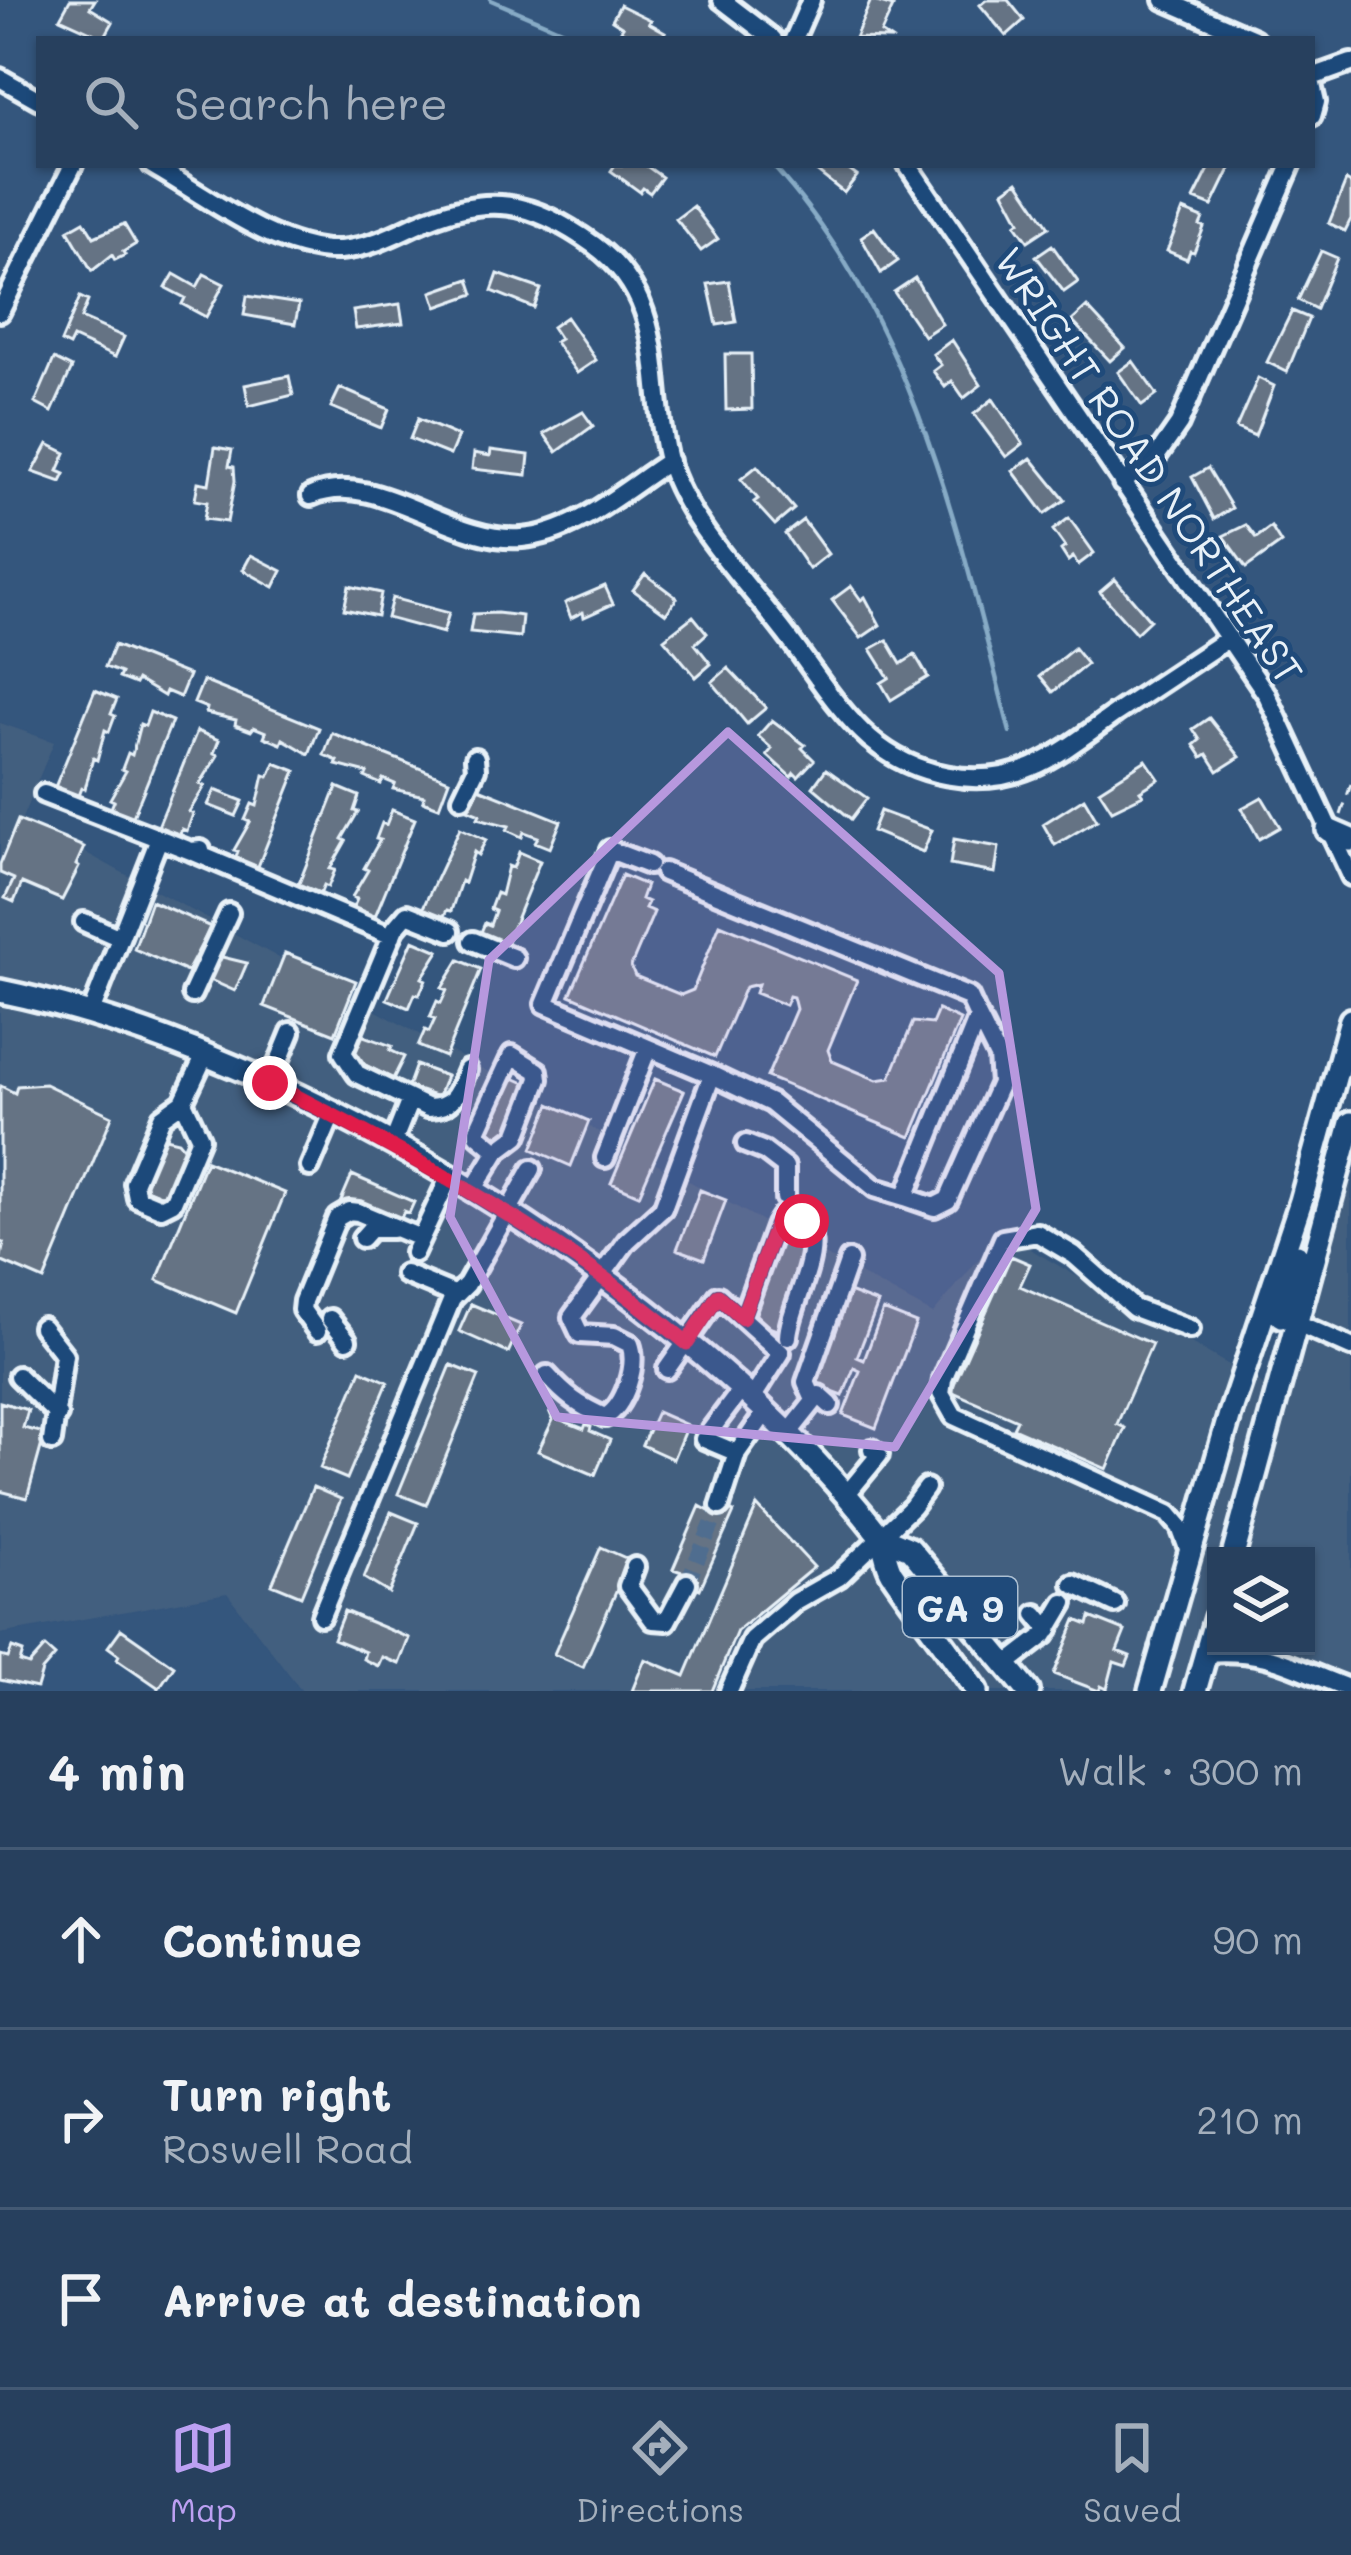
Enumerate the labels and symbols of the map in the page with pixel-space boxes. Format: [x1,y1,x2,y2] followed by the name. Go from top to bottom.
[984,237,1316,693] street label: WRIGHT ROAD NORTHEAST
[243,1056,297,1110] route end
[775,1194,829,1248] route start
[903,1577,1017,1637] road number: GA 9

